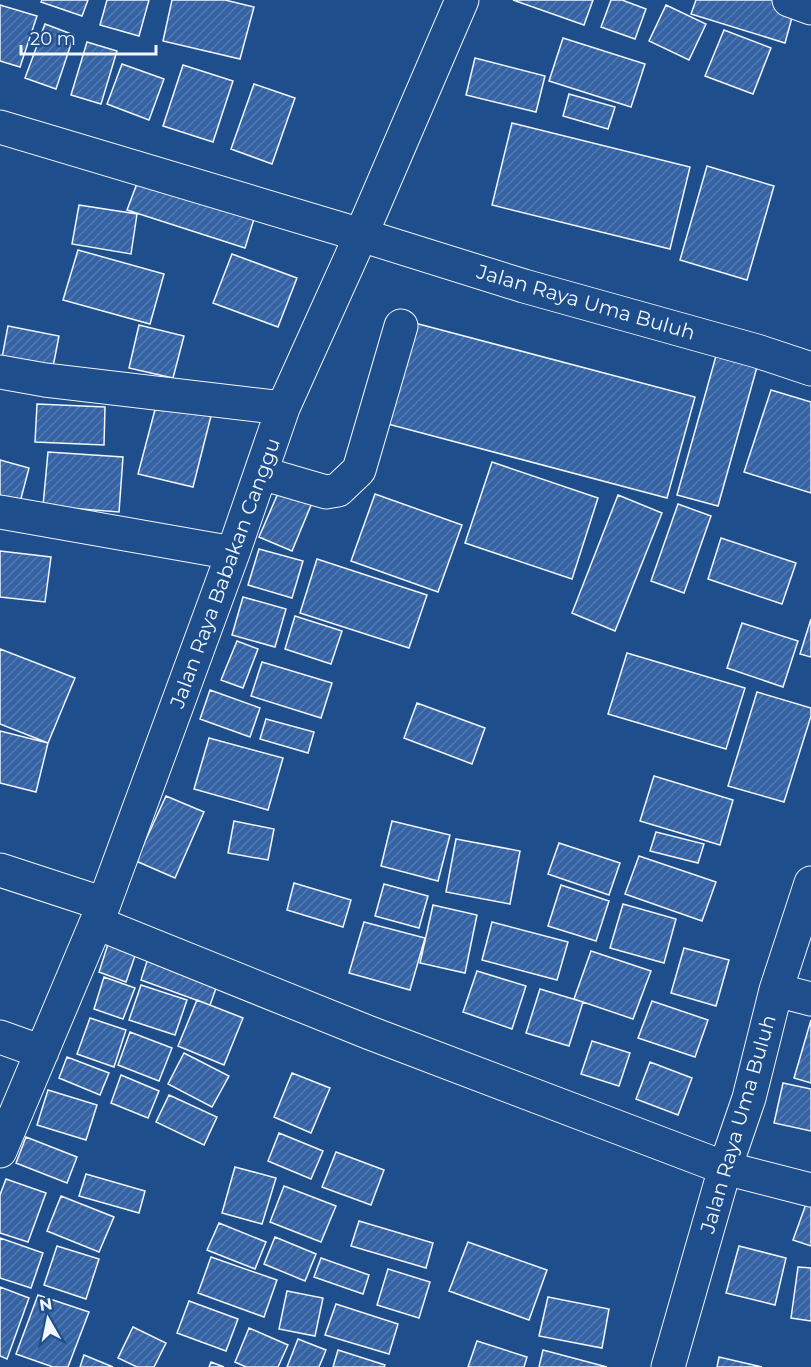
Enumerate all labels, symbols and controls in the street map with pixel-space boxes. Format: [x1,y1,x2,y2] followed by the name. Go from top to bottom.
[21,18,156,56] scale bar
[30,28,76,50] text: 20 m
[473,259,698,345] street label: Jalan Raya Uma Buluh
[165,435,285,712] street label: Jalan Raya Babakan Canggu
[695,1012,781,1237] street label: Jalan Raya Uma Buluh
[18,1289,78,1349] north arrow
[38,1294,54,1315] text: N

